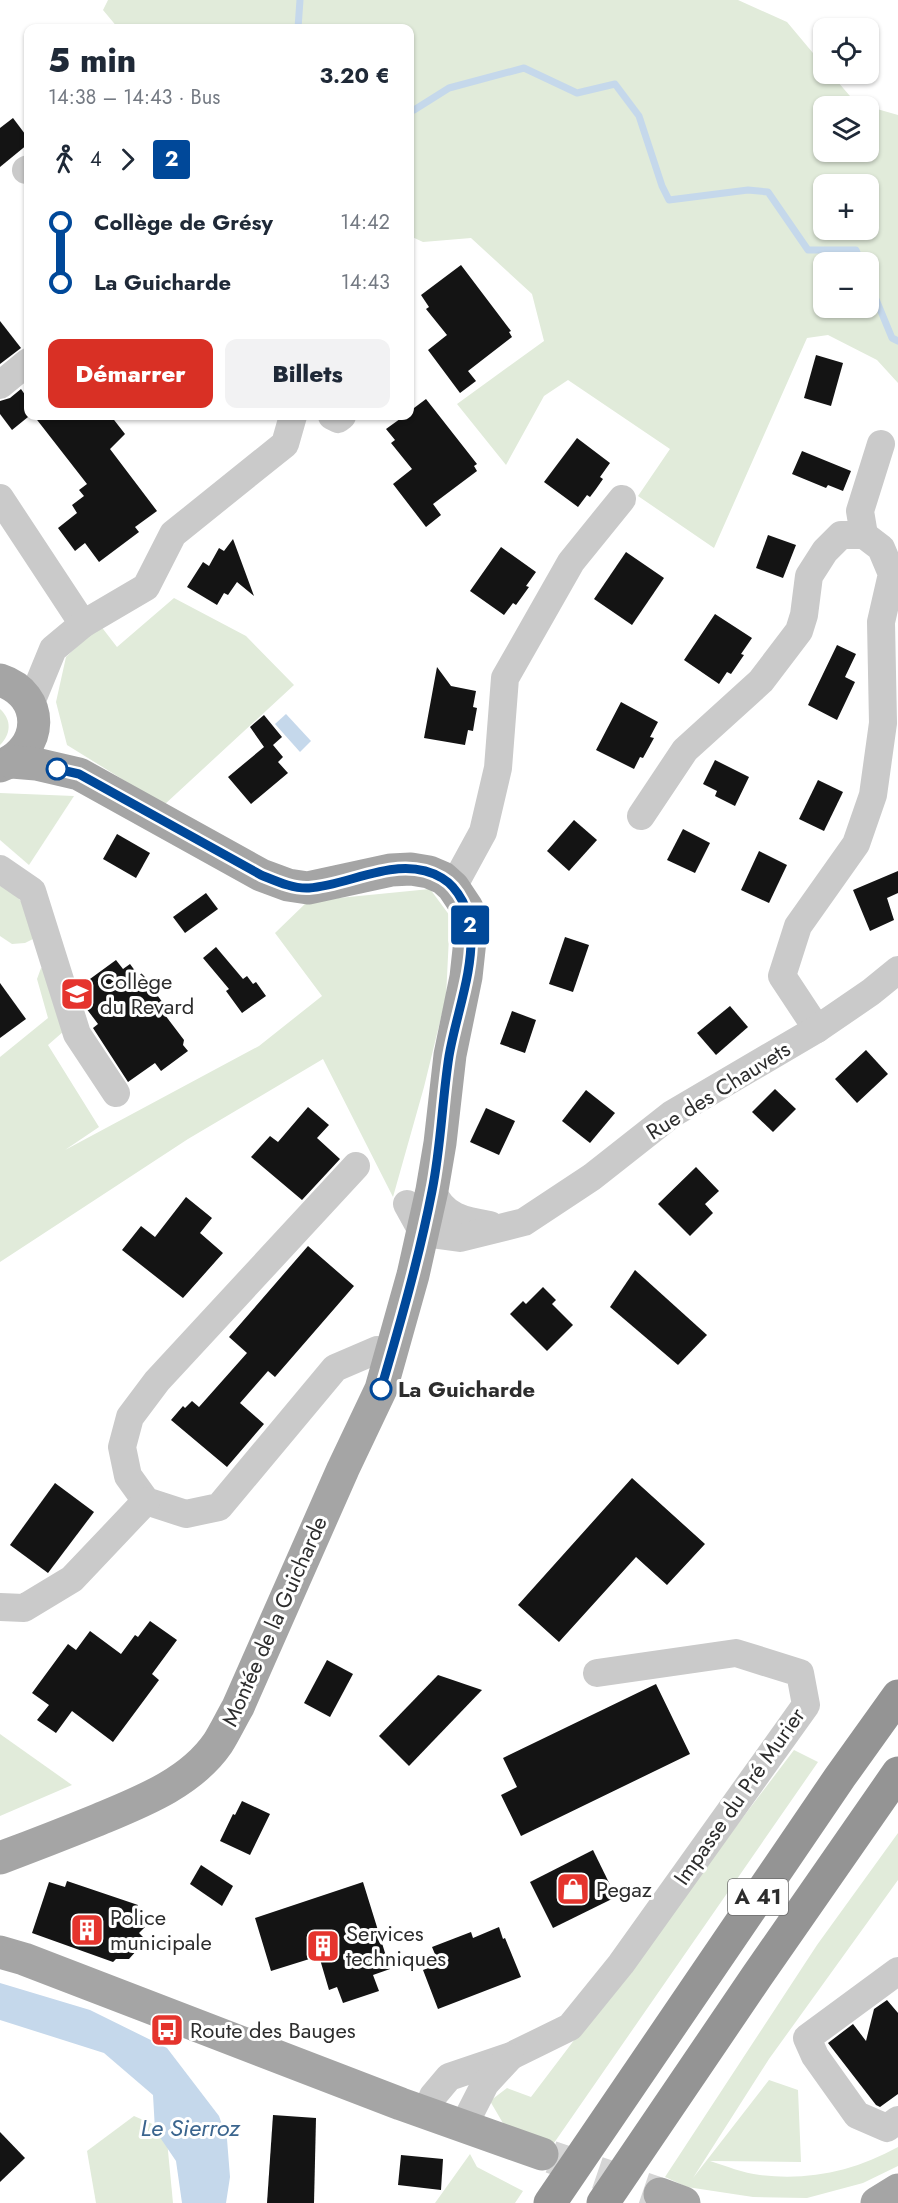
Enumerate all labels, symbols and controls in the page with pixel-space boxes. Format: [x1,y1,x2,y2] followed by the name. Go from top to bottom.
[813,18,879,318] map controls
[813,18,879,84] button: locate
[48,37,136,84] text: 5 min
[320,59,390,91] text: 3.20 €
[48,83,220,112] text: 14:38 – 14:43 · Bus
[813,96,879,162] button: layers
[48,143,81,176] icon: walk
[111,143,144,176] icon: forward
[165,144,178,174] text: 2
[90,145,102,174] text: 4
[813,174,879,240] button: +
[94,206,273,238] text: Collège de Grésy
[340,208,390,237] text: 14:42
[813,252,879,318] button: −
[94,266,231,298] text: La Guicharde
[341,268,390,297] text: 14:43
[48,339,213,408] button: Démarrer
[225,339,390,408] button: Billets
[46,758,68,780] unlabelled marker
[450,906,490,944] line badge: 2
[463,910,477,940] text: 2
[100,965,194,1022] place label: Collège du Revard
[59,976,95,1012] school or university icon: Collège du Revard
[640,1033,796,1147] street label: Rue des Chauvets
[398,1373,535,1405] place label: La Guicharde
[370,1378,392,1400] marker: La Guicharde
[213,1511,335,1731] street label: Montée de la Guicharde
[666,1700,813,1891] street label: Impasse du Pré Murier
[555,1871,591,1907] shop icon: Pegaz
[596,1873,652,1905] place label: Pegaz
[728,1879,788,1915] road number: A 41
[110,1901,212,1958] place label: Police municipale
[69,1912,105,1948] building icon: Police municipale
[346,1917,446,1974] place label: Services techniques
[305,1928,341,1964] building icon: Services techniques
[149,2012,185,2048] bus stop icon: Route des Bauges
[190,2014,356,2046] place label: Route des Bauges
[140,2110,241,2145] water label: Le Sierroz

